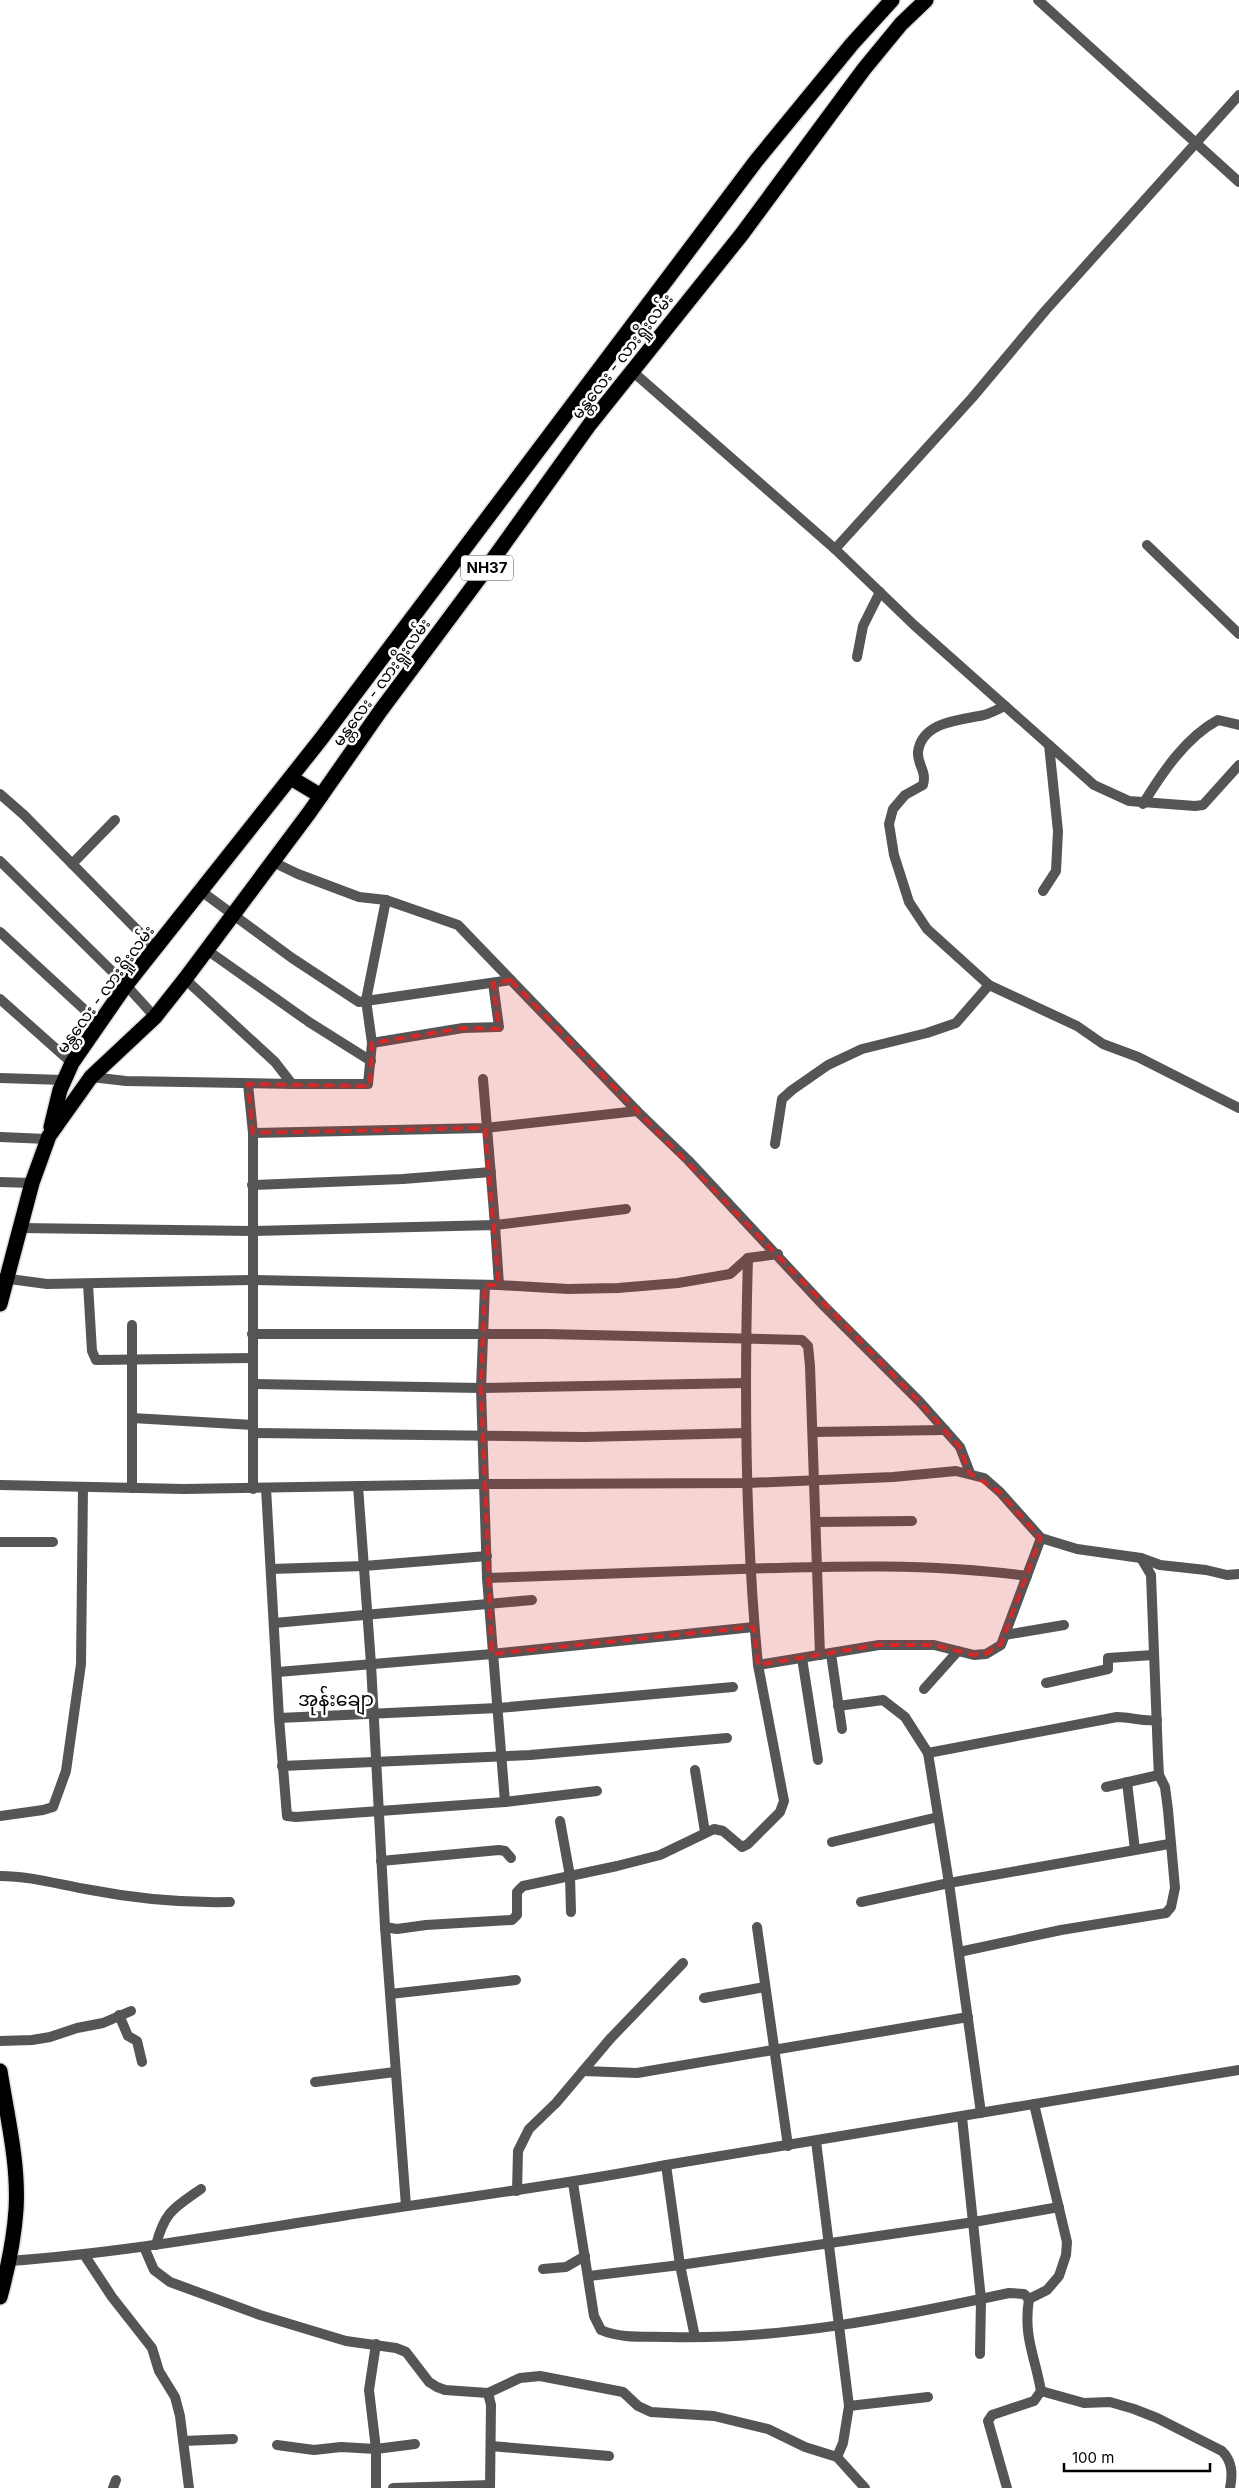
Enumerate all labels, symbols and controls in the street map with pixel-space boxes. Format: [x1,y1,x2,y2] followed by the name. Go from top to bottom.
[566,289,680,425] street label: မန္တလေး - လားရှိုးလမ်း
[461,556,513,580] road number: NH37
[327,613,437,752] street label: မန္တလေး - လားရှိုးလမ်း
[51,920,161,1059] street label: မန္တလေး - လားရှိုးလမ်း
[298,1685,374,1716] district label: အုန်းချော
[1064,2440,1210,2472] scale bar
[1072,2448,1114,2467] text: 100 m

